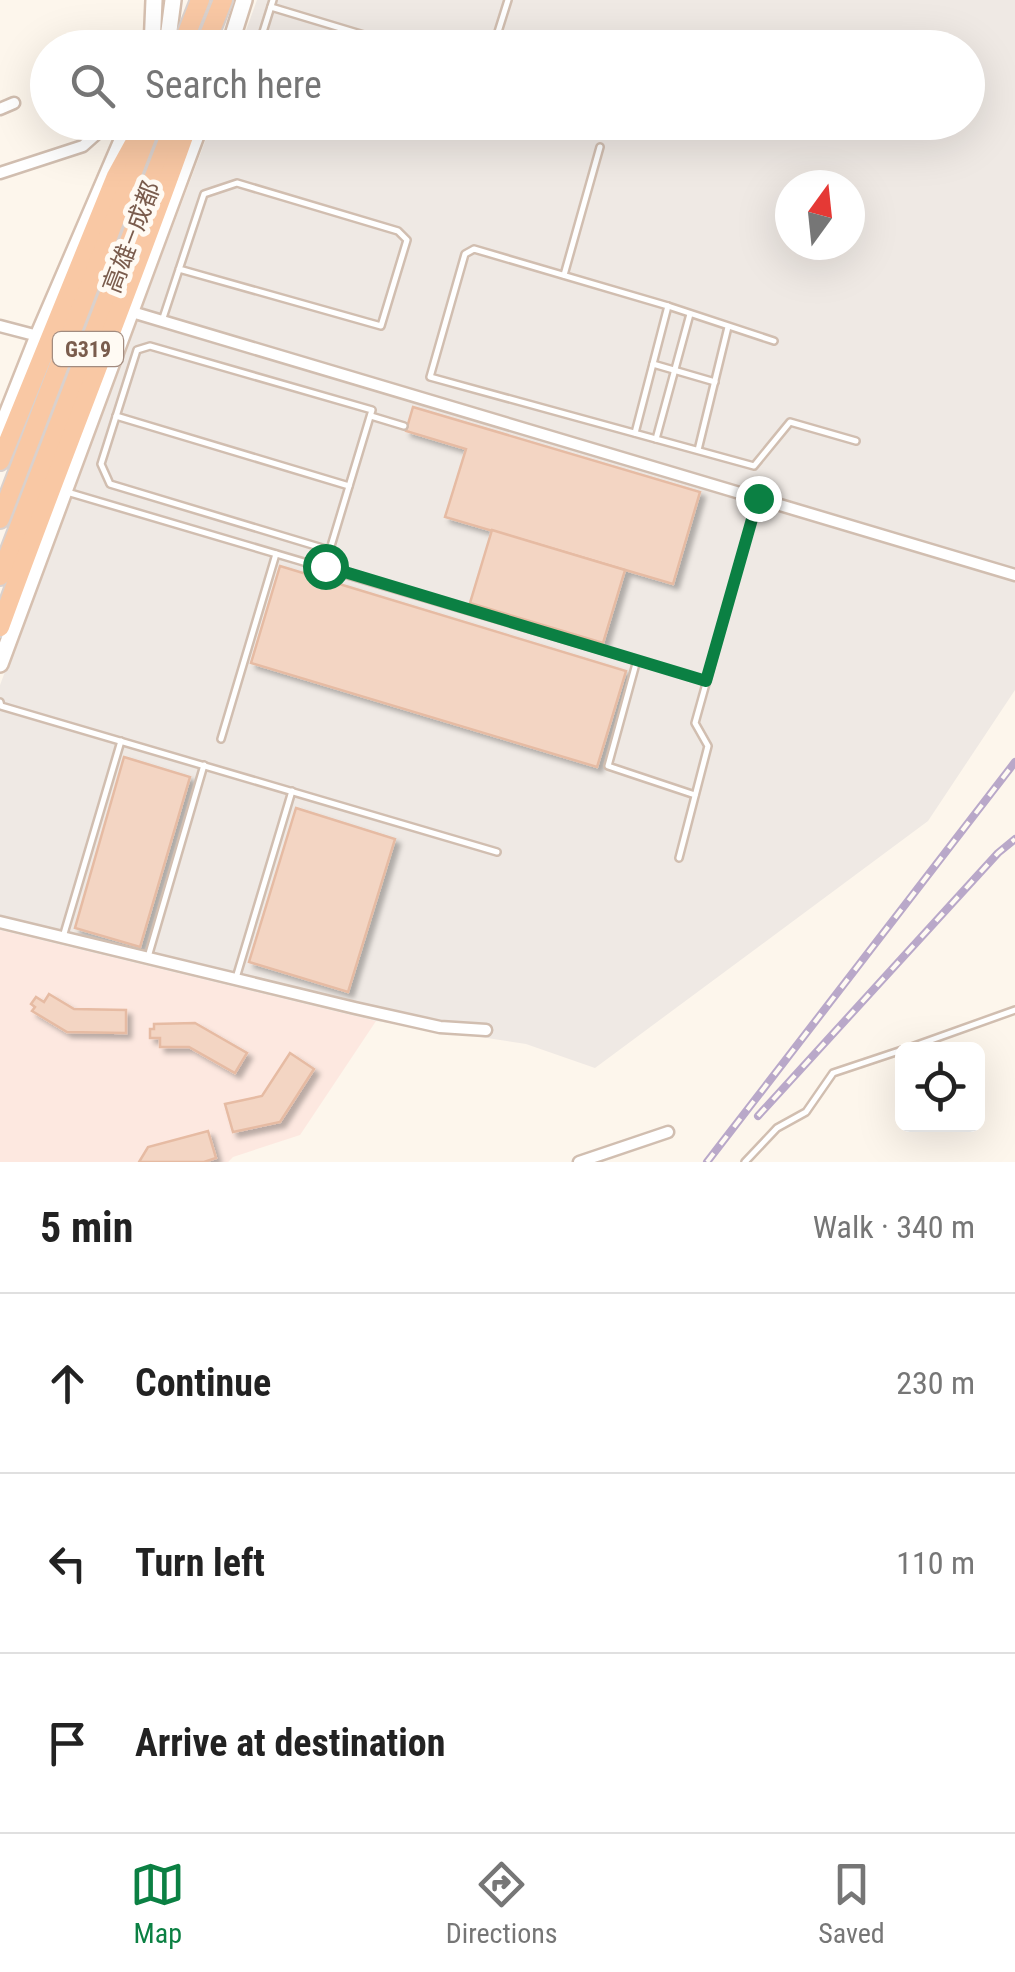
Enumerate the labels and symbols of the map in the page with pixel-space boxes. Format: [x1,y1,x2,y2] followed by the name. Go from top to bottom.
[775,170,865,260] north arrow
[97,177,166,297] street label: 高雄—成都
[53,332,123,366] road number: G319
[736,476,782,522] route end
[303,544,349,590] route start

